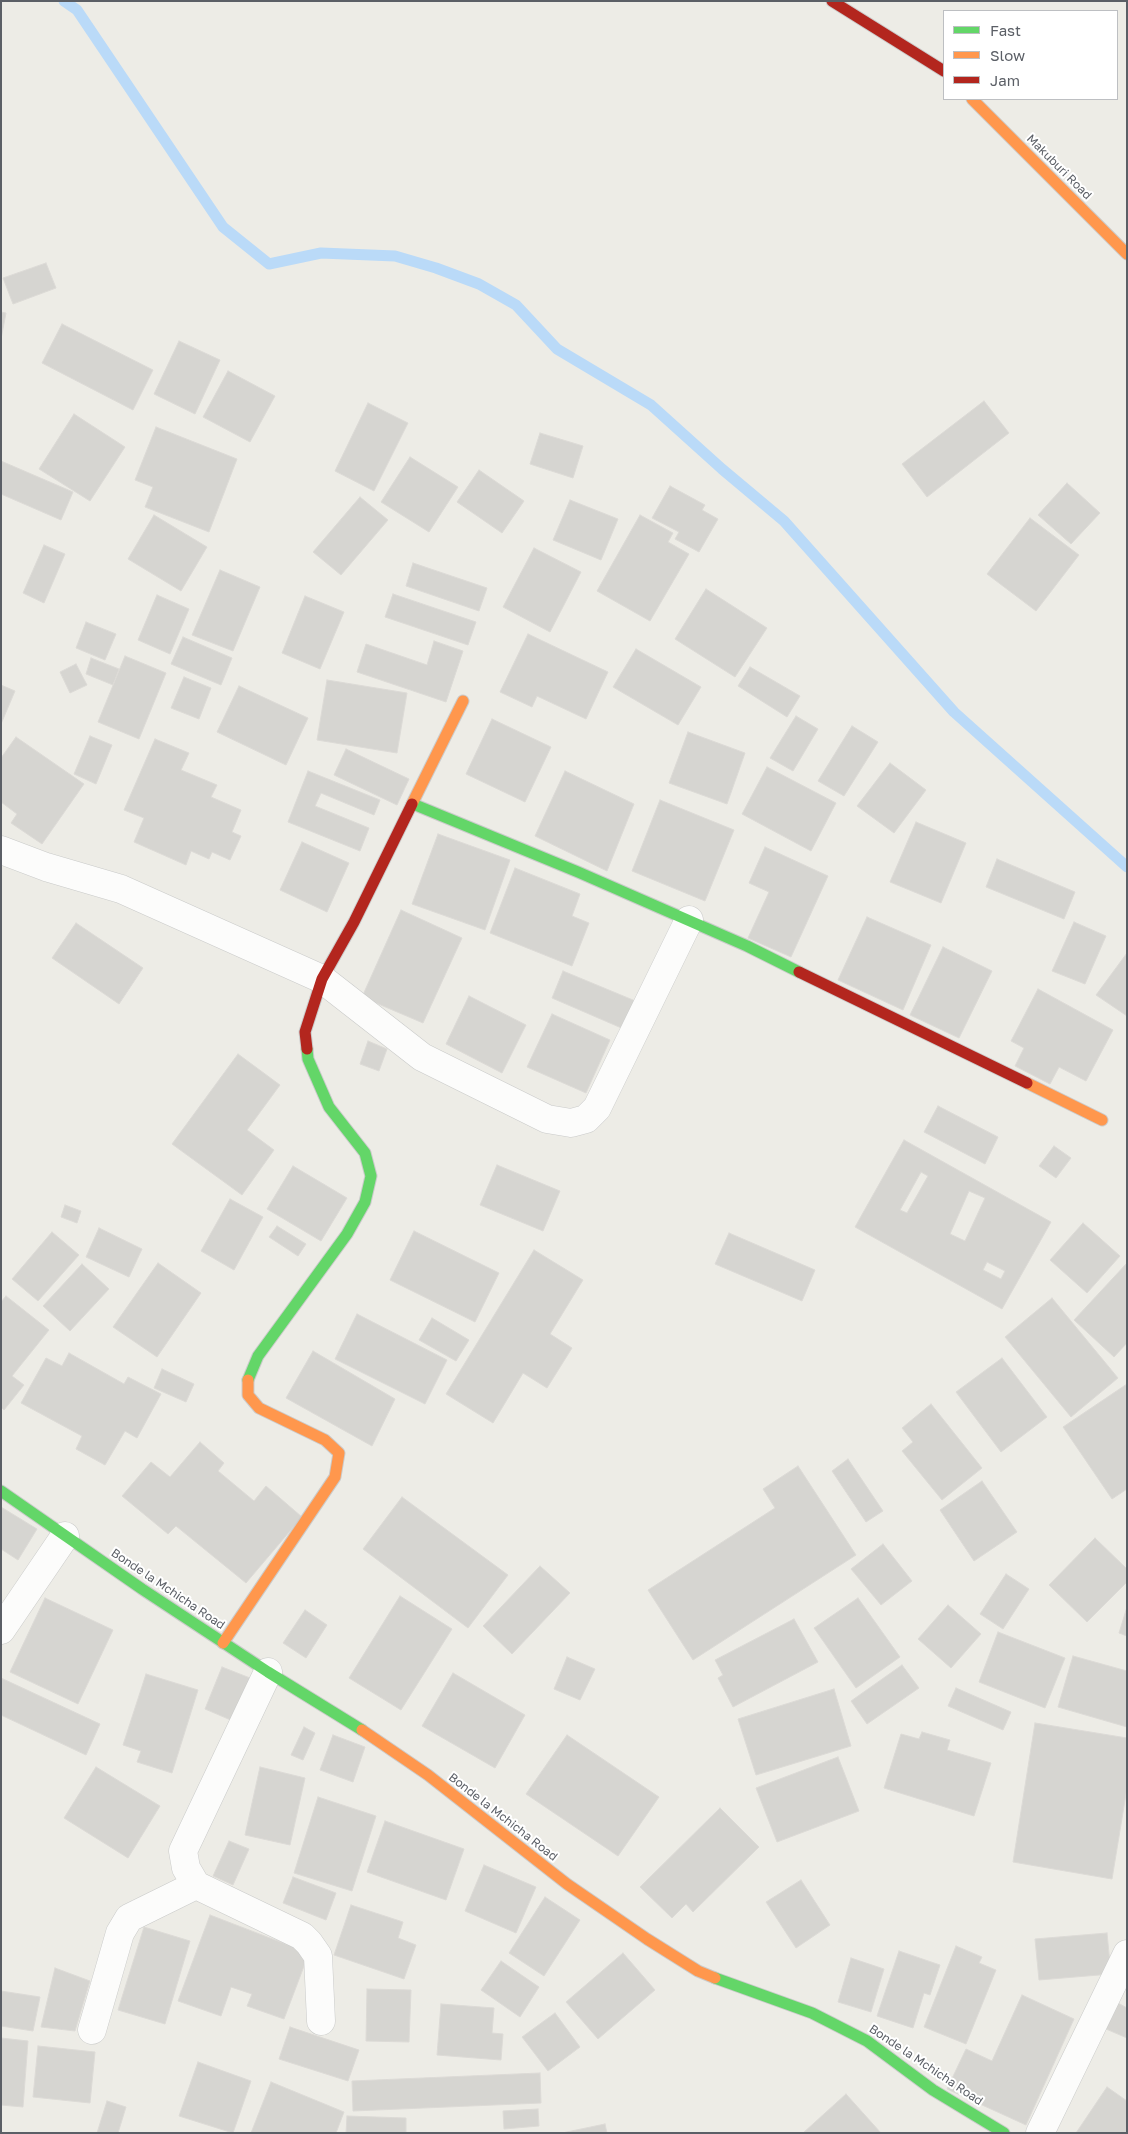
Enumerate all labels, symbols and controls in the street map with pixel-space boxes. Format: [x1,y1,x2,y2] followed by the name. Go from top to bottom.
[943,10,1118,100] legend
[990,21,1021,39] text: Fast
[990,46,1025,64] text: Slow
[990,71,1020,89] text: Jam
[1023,131,1095,203] street label: Makuburi Road
[108,1546,228,1632] street label: Bonde la Mchicha Road
[446,1770,560,1864] street label: Bonde la Mchicha Road
[866,2022,986,2108] street label: Bonde la Mchicha Road

